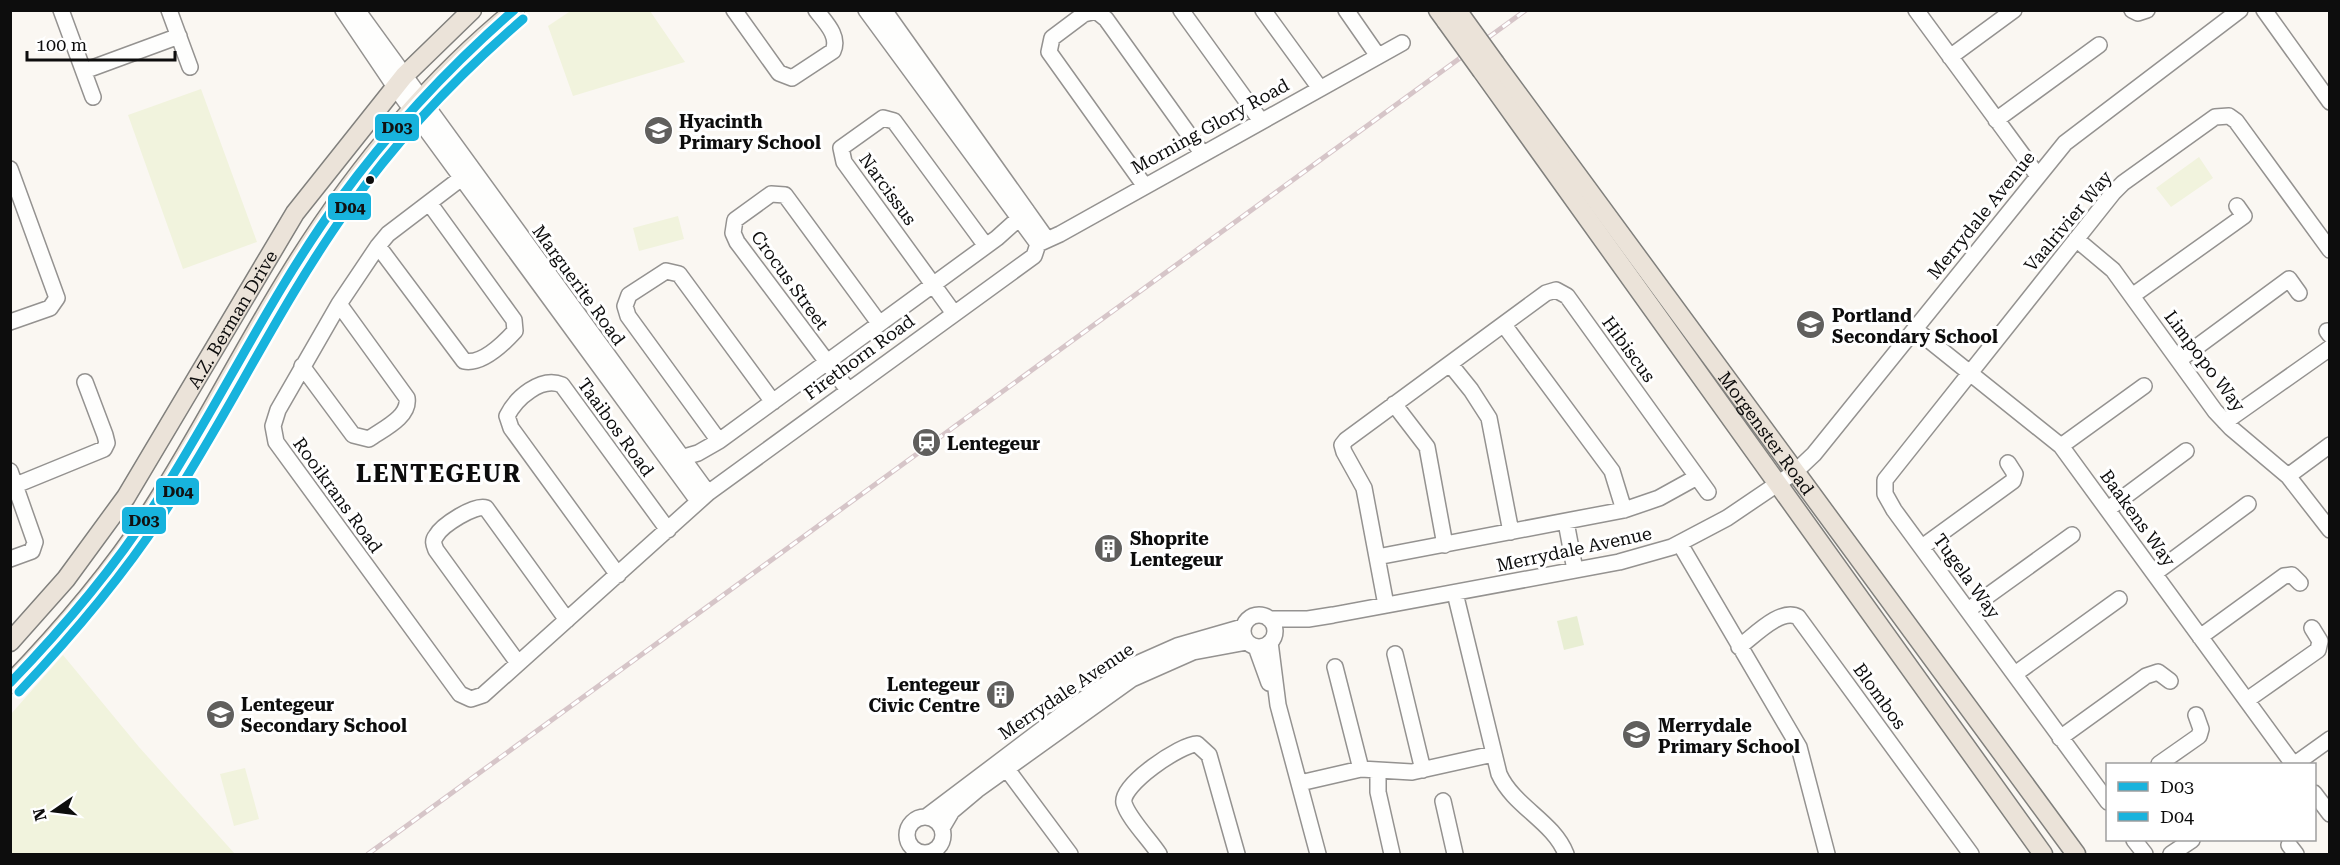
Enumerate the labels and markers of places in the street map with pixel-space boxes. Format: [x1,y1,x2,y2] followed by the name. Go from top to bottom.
[679,111,821,153] place label: Hyacinth Primary School
[642,115,674,147] school or university icon: Hyacinth Primary School
[364,174,376,186] unlabelled marker
[1832,305,1998,347] place label: Portland Secondary School
[1795,309,1827,341] school or university icon: Portland Secondary School
[910,427,942,459] station icon: Lentegeur
[947,433,1040,454] place label: Lentegeur
[1130,528,1223,570] place label: Shoprite Lentegeur
[1093,532,1125,564] building icon: Shoprite Lentegeur
[868,674,980,716] place label: Lentegeur Civic Centre
[985,678,1017,710] building icon: Lentegeur Civic Centre
[241,694,407,736] place label: Lentegeur Secondary School
[204,698,236,730] school or university icon: Lentegeur Secondary School
[1658,715,1800,757] place label: Merrydale Primary School
[1621,719,1653,751] school or university icon: Merrydale Primary School

